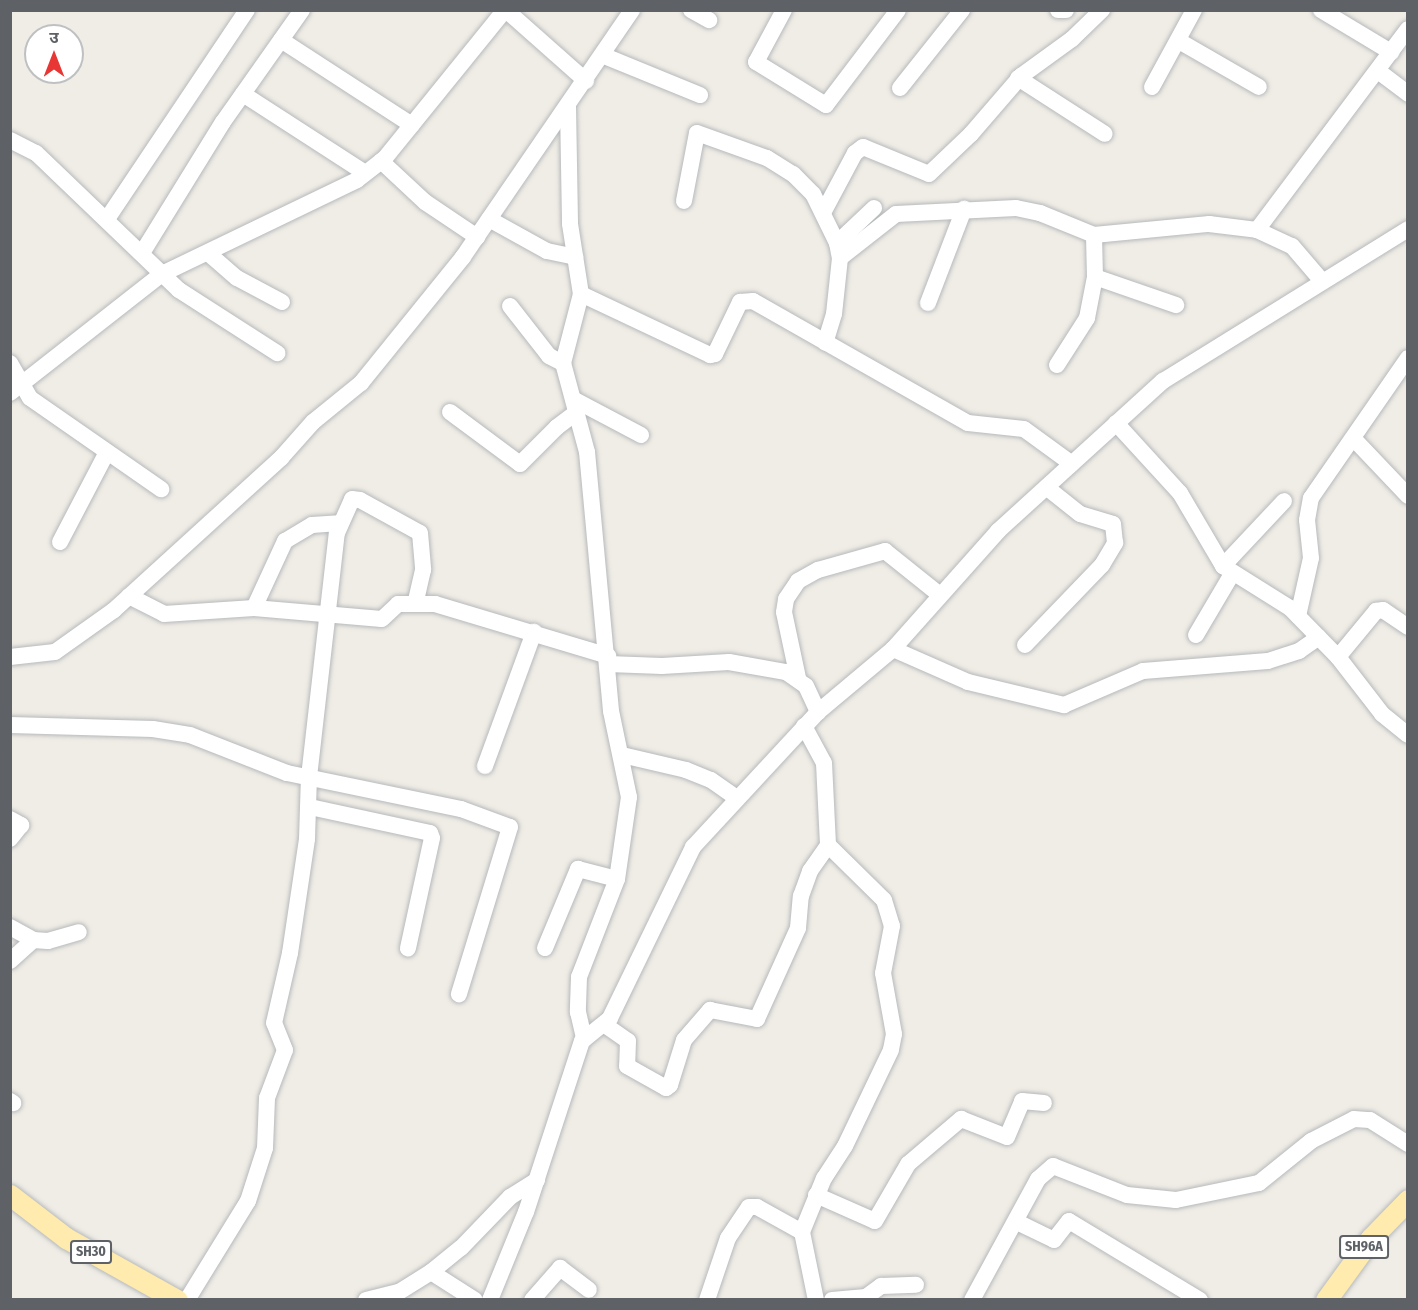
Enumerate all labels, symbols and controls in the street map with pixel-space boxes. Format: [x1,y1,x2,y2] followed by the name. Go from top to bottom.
[24,24,84,84] north arrow
[49,28,59,47] text: उ
[1338,1236,1390,1258] road number: SH96A
[70,1241,112,1263] road number: SH30

